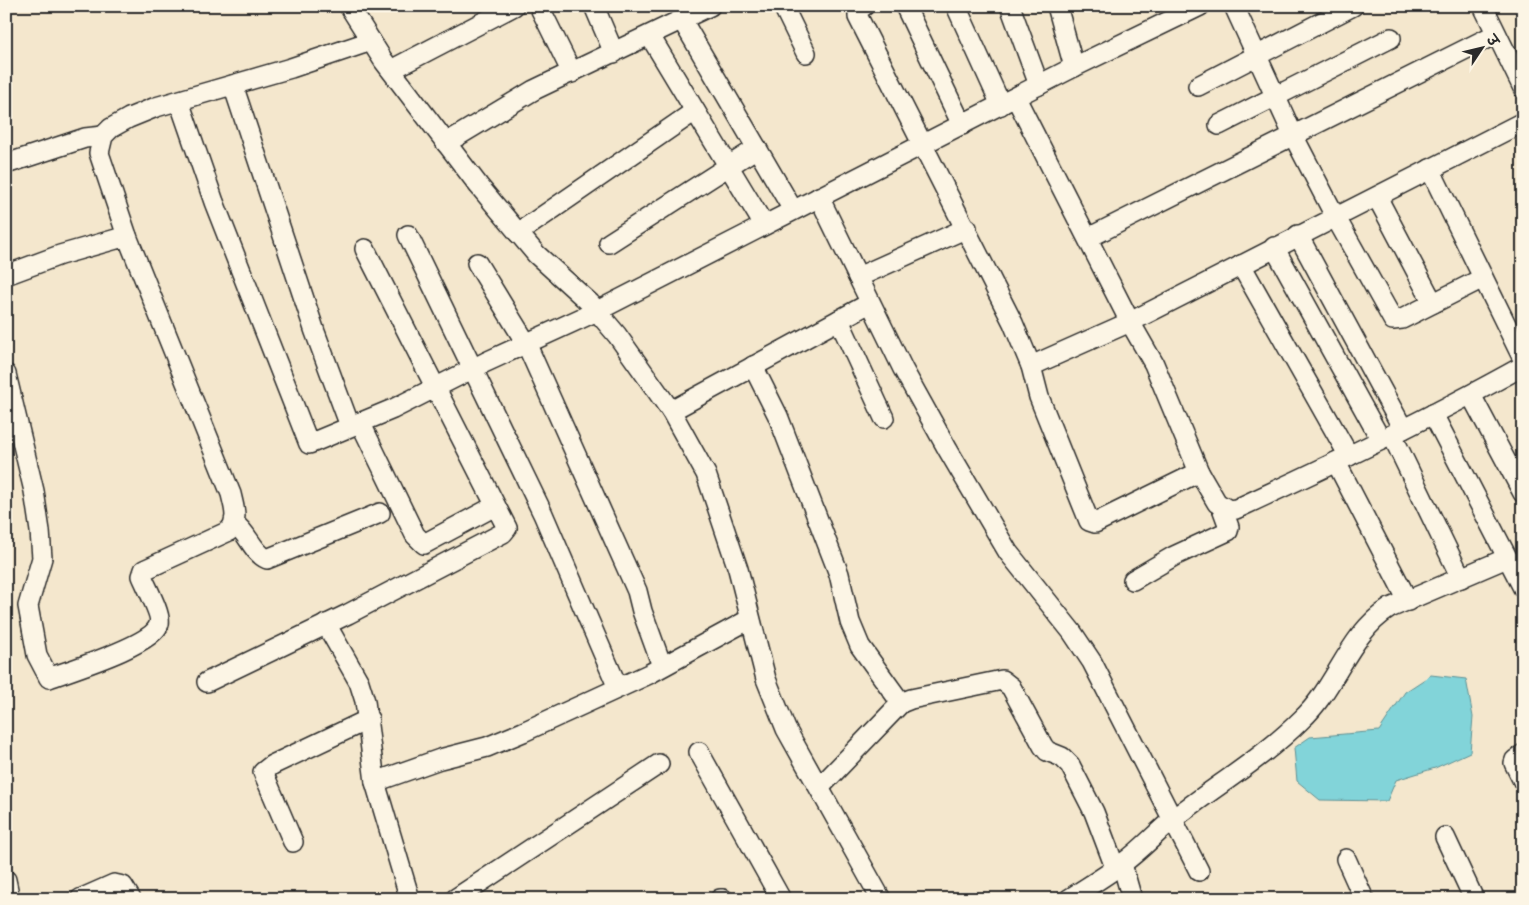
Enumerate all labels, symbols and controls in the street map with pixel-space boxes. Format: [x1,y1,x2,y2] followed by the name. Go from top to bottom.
[1456,22,1506,72] north arrow
[1480,30,1504,52] text: उ

